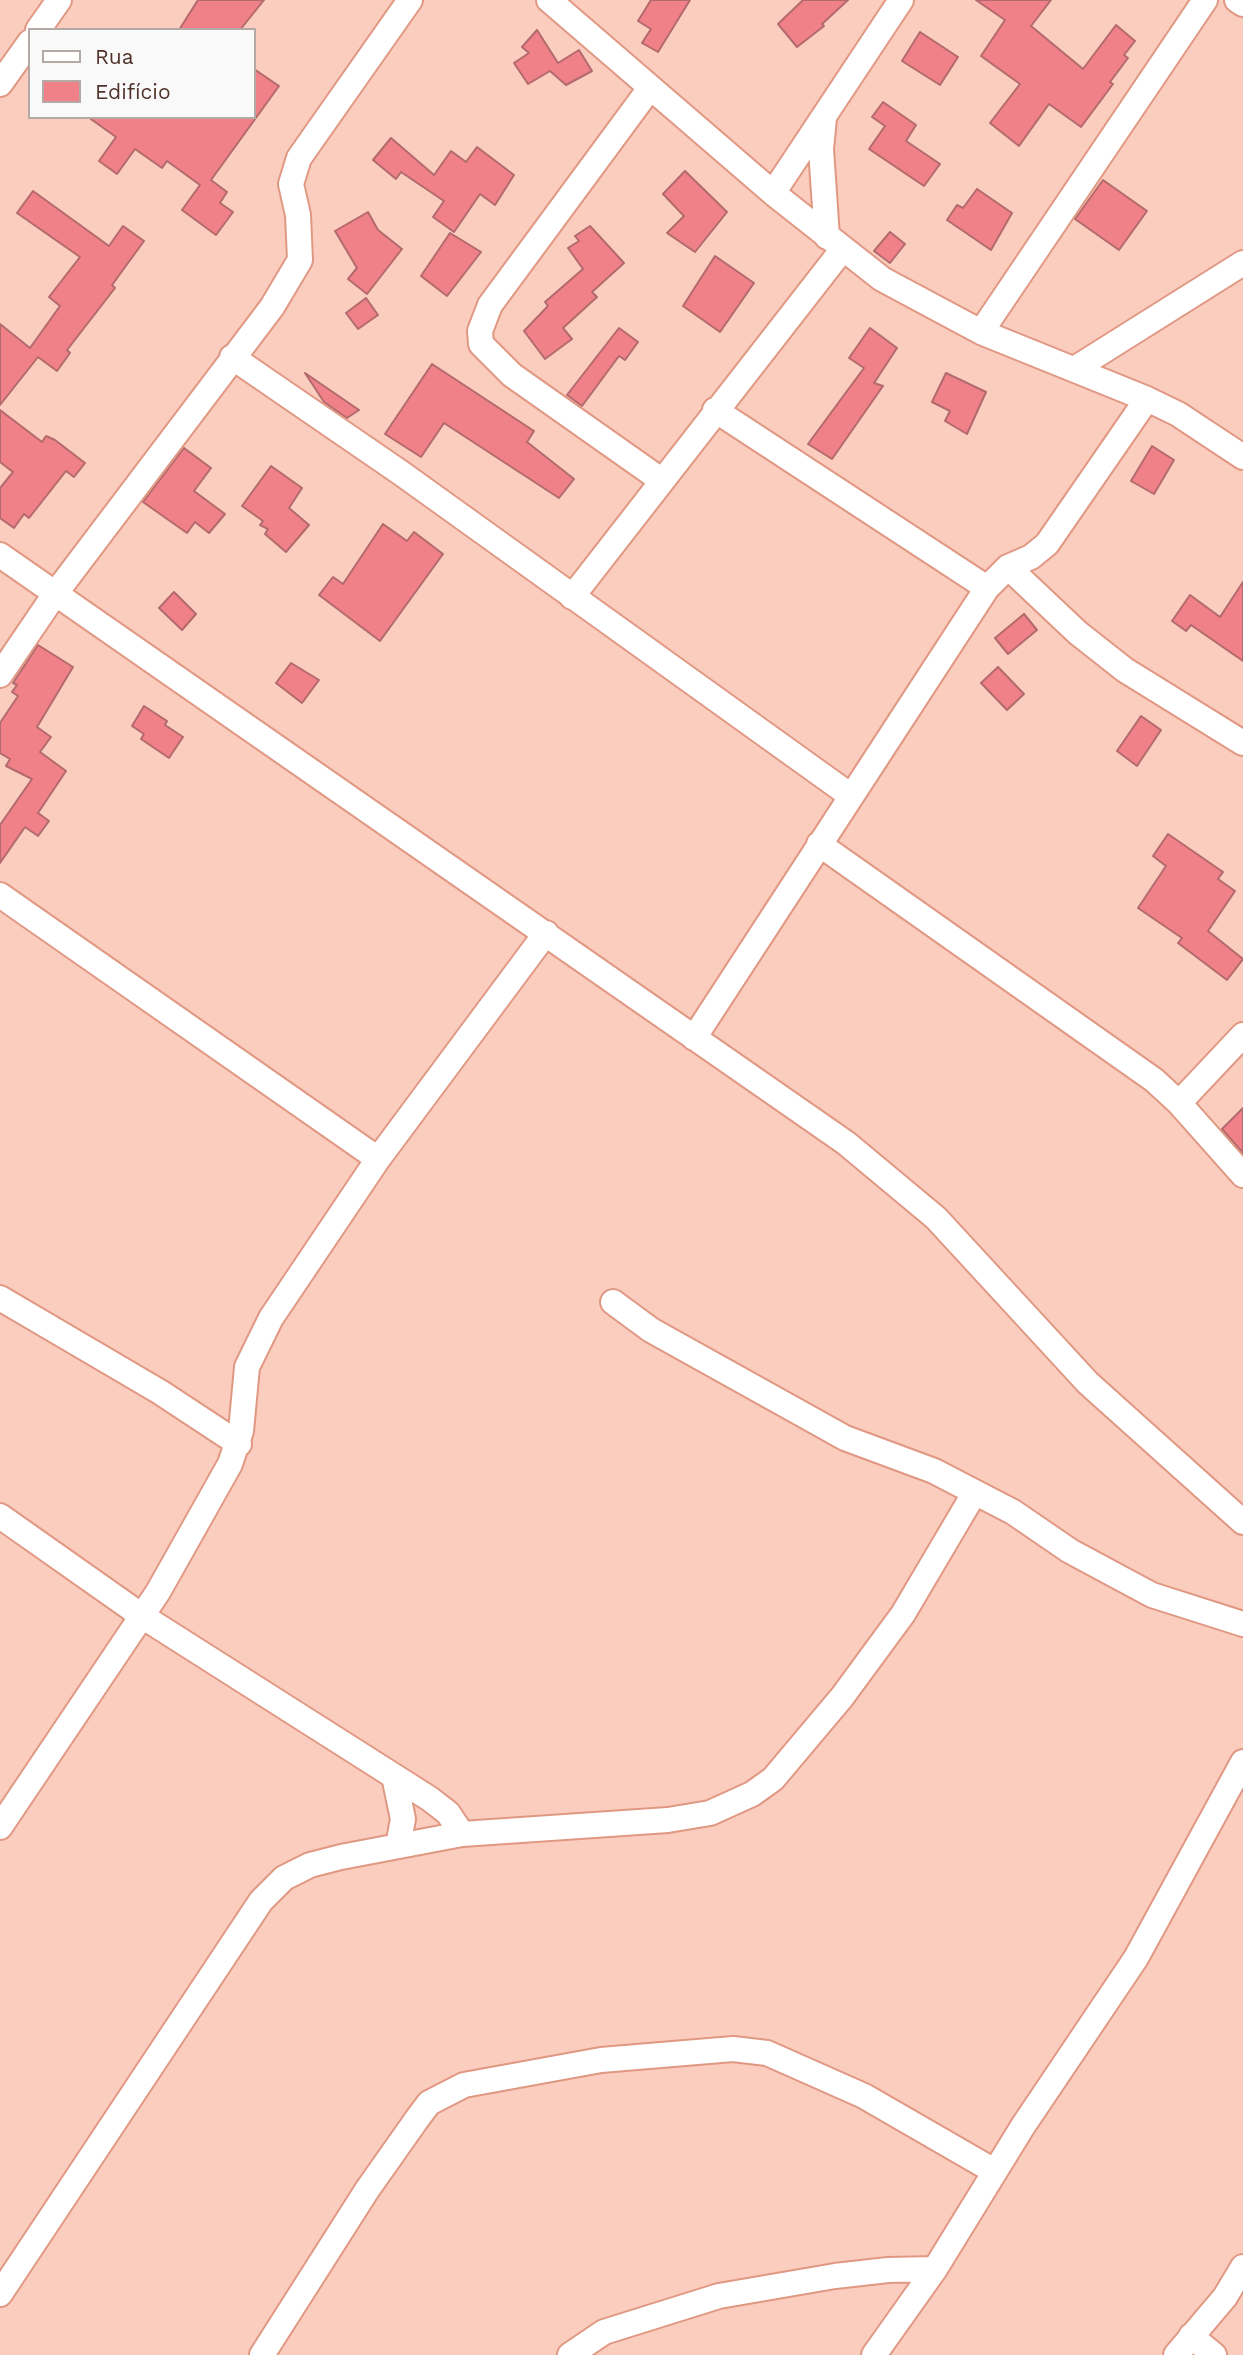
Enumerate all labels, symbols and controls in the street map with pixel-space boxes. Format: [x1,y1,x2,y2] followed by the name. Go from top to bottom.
[28,28,256,119] legend
[95,44,134,69] text: Rua
[95,79,171,104] text: Edifício

